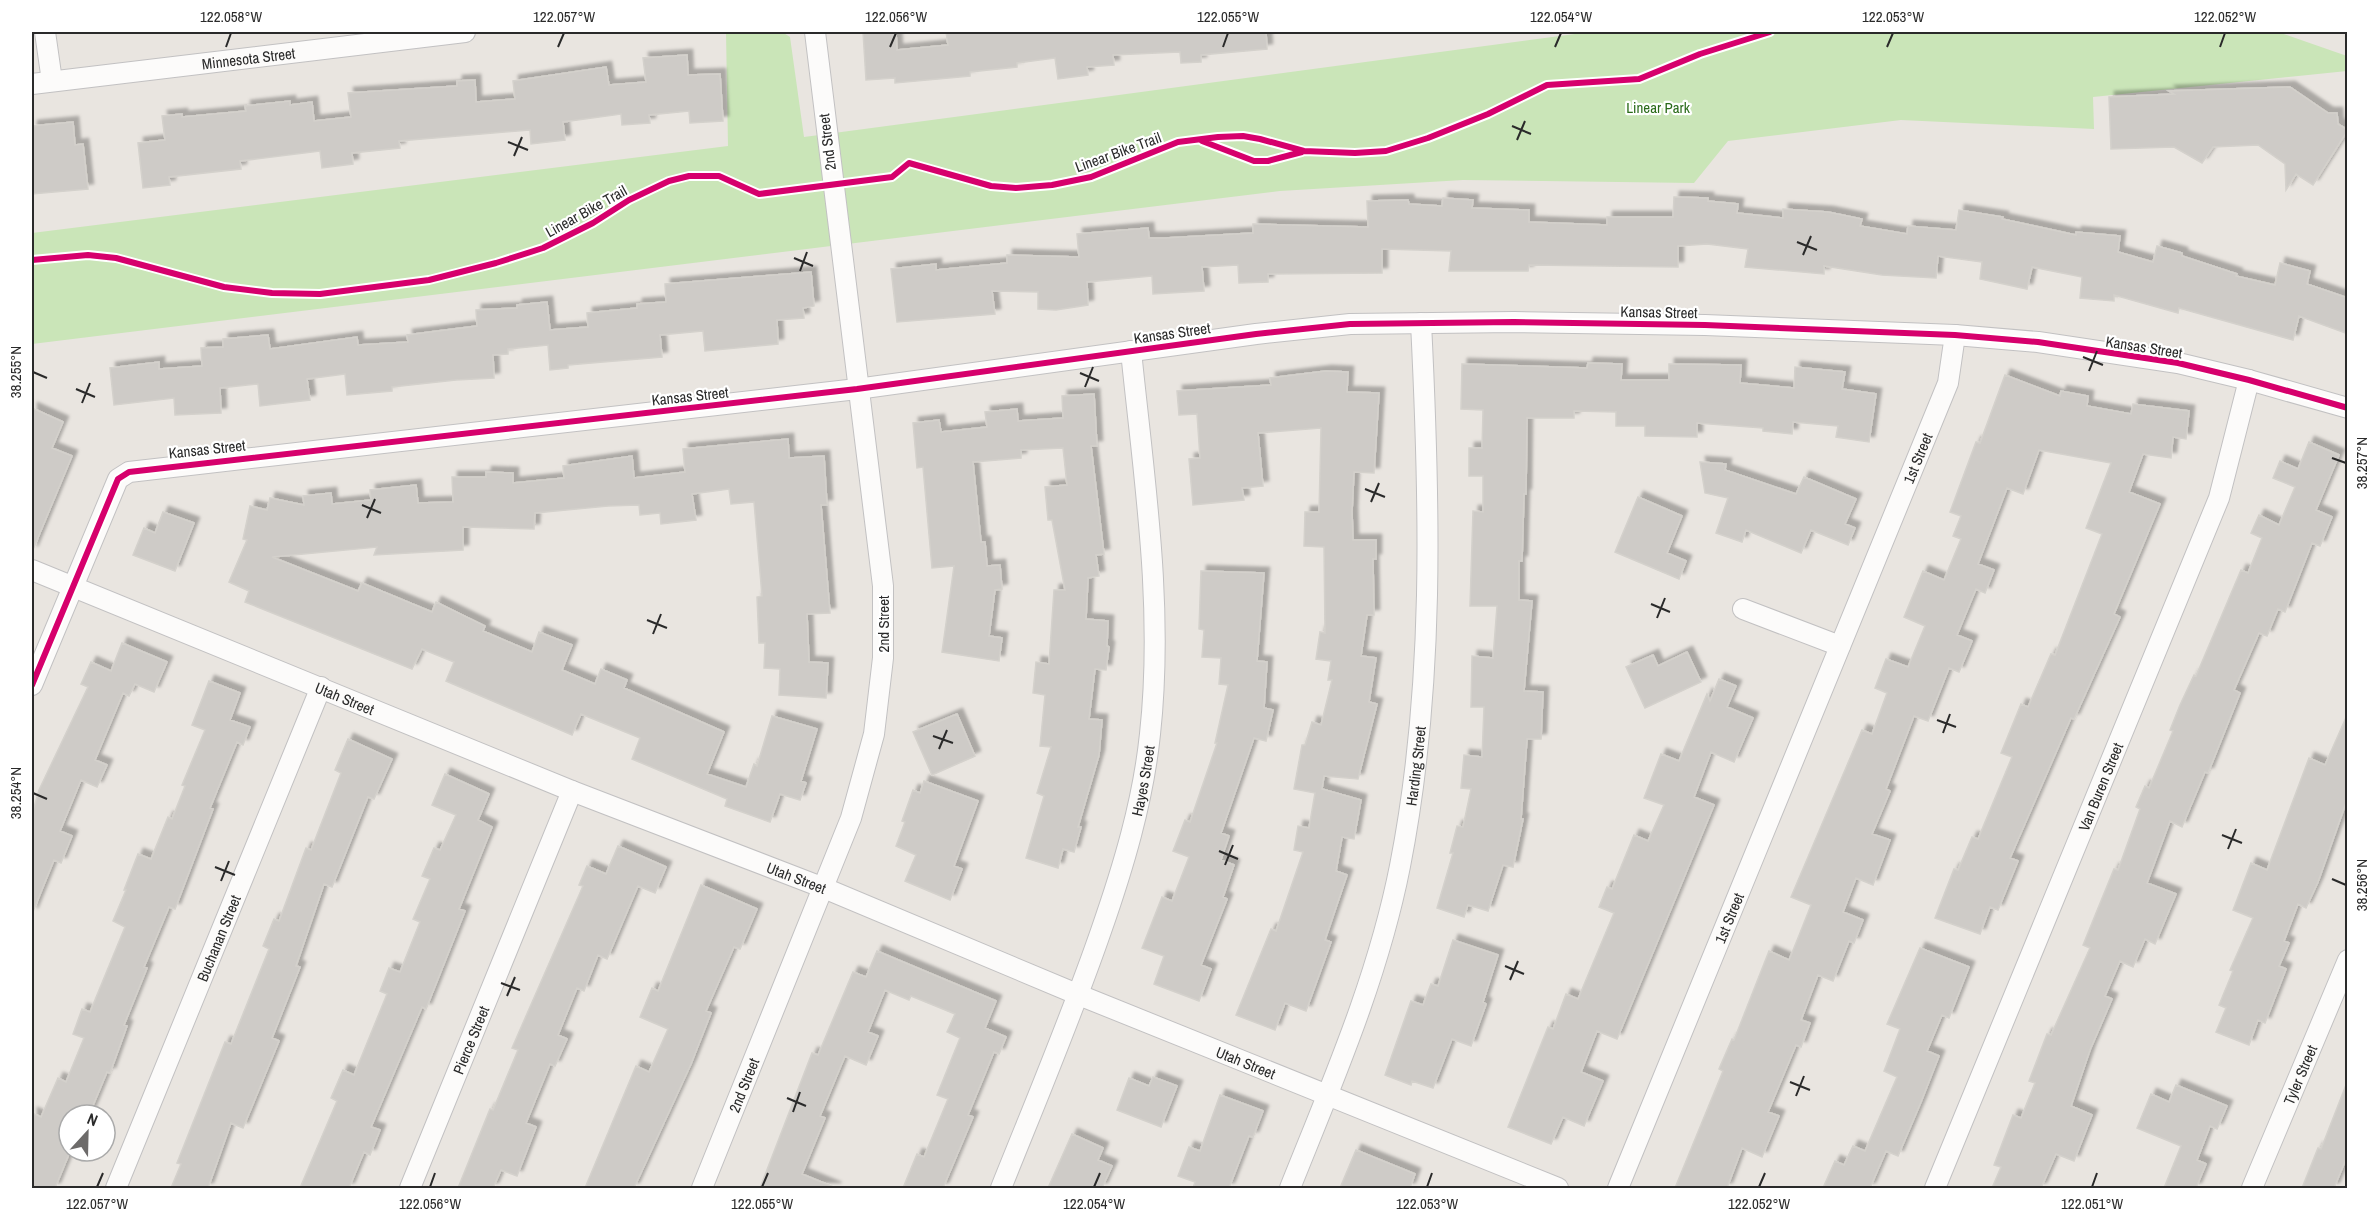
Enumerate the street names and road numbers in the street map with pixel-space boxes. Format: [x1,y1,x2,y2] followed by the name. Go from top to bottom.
[201,42,297,74] street label: Minnesota Street
[813,112,841,171] street label: 2nd Street
[1072,127,1164,177] street label: Linear Bike Trail
[541,180,631,242] street label: Linear Bike Trail
[1620,301,1698,323] street label: Kansas Street
[1132,317,1212,349] street label: Kansas Street
[2104,331,2184,364] street label: Kansas Street
[650,381,730,410] street label: Kansas Street
[1898,429,1937,486] street label: 1st Street
[167,434,247,463] street label: Kansas Street
[873,595,894,652] street label: 2nd Street
[312,677,378,720] street label: Utah Street
[1400,725,1430,807] street label: Harding Street
[2073,739,2128,834] street label: Van Buren Street
[1126,744,1159,818] street label: Hayes Street
[764,856,830,899] street label: Utah Street
[1709,889,1749,946] street label: 1st Street
[191,891,246,985] street label: Buchanan Street
[447,1002,494,1077] street label: Pierce Street
[1213,1041,1279,1084] street label: Utah Street
[2278,1041,2322,1108] street label: Tyler Street
[723,1054,764,1115] street label: 2nd Street

